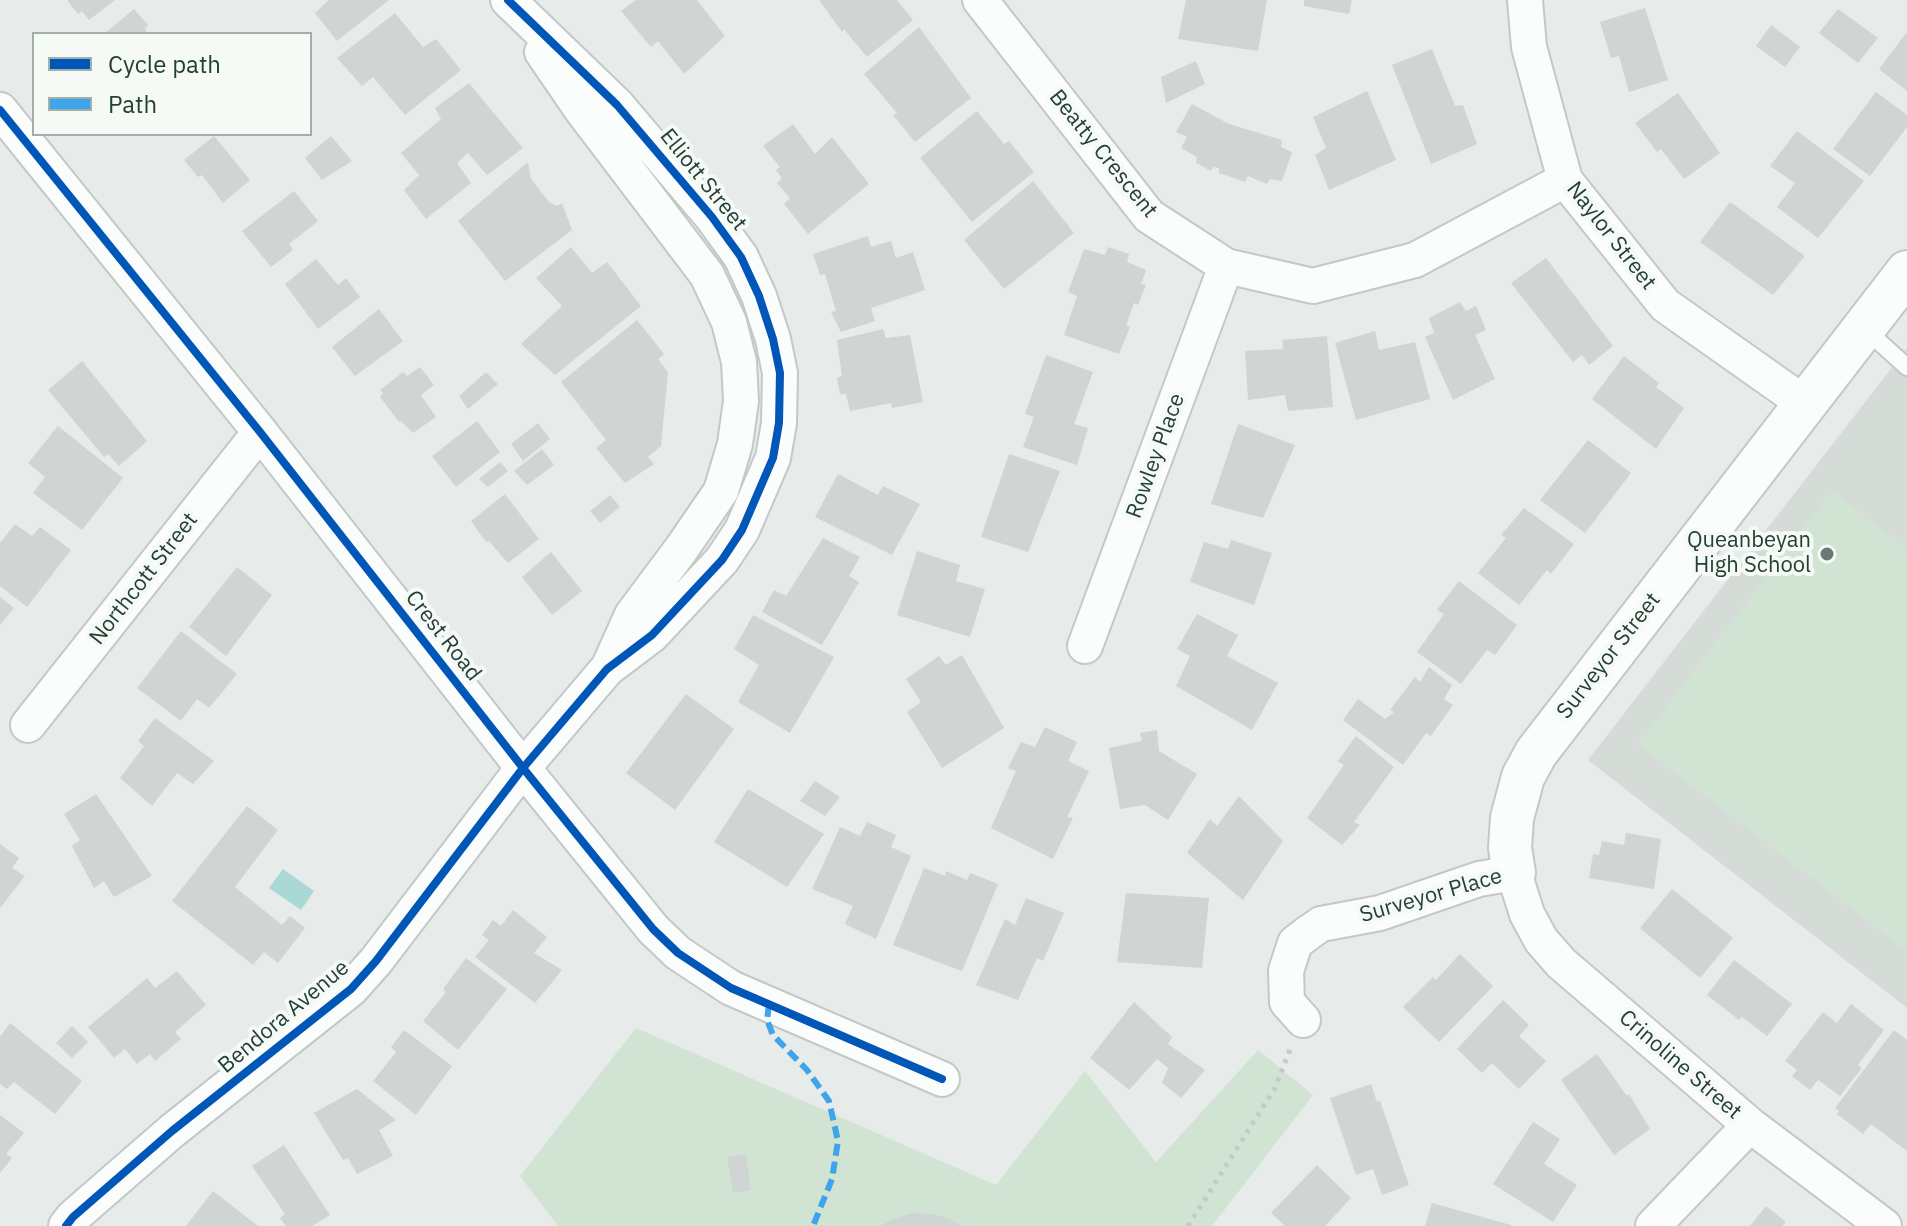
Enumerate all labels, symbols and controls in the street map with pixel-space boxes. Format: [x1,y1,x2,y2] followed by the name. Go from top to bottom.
[32,32,312,136] legend
[108,48,221,80] text: Cycle path
[1043,85,1163,223] street label: Beatty Crescent
[108,88,157,120] text: Path
[654,124,752,236] street label: Elliott Street
[1561,177,1661,295] street label: Naylor Street
[1121,390,1191,522] street label: Rowley Place
[84,508,204,650] street label: Northcott Street
[1687,528,1811,580] place label: Queanbeyan High School
[1818,545,1836,563] marker: Queanbeyan High School
[399,585,487,687] street label: Crest Road
[1552,588,1666,724] street label: Surveyor Street
[1357,863,1505,929] street label: Surveyor Place
[213,955,355,1079] street label: Bendora Avenue
[1613,1005,1747,1125] street label: Crinoline Street

